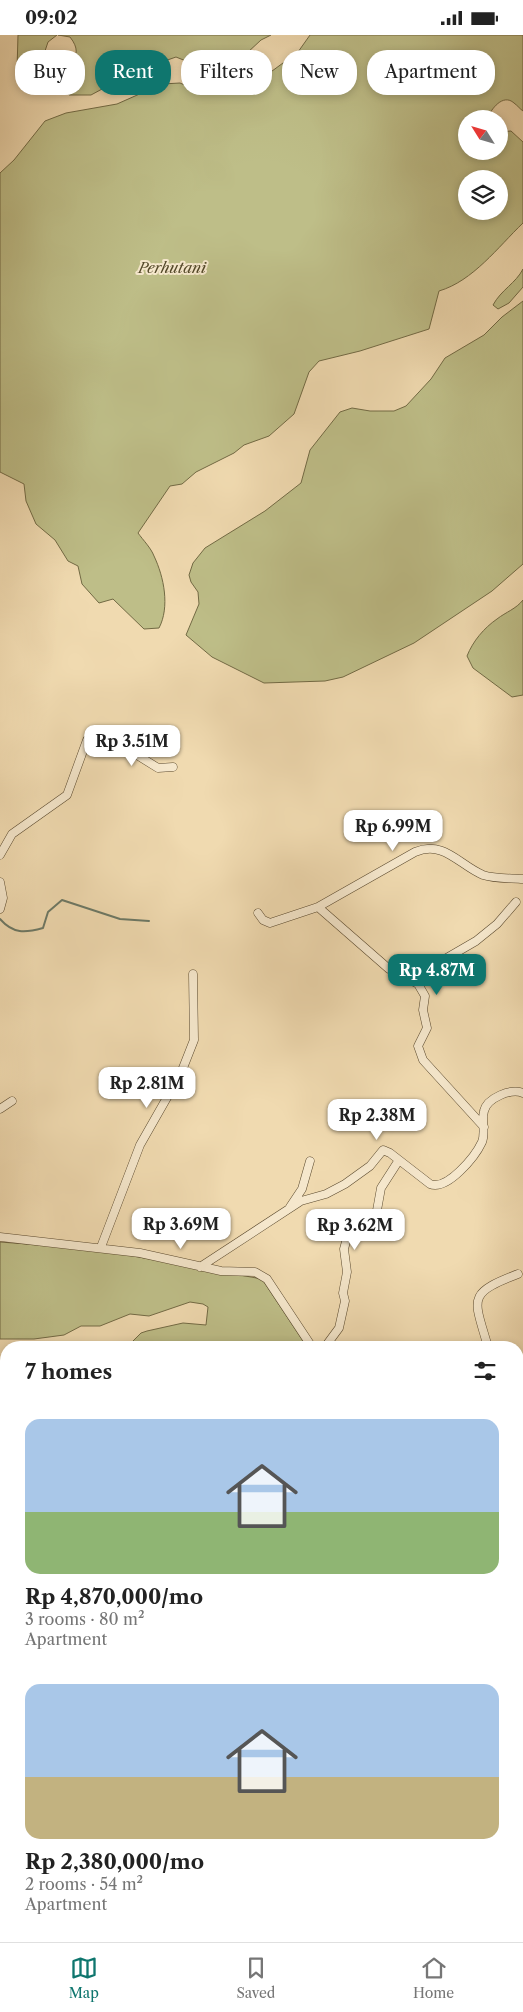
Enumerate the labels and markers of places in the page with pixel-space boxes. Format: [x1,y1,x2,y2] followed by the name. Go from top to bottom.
[80,725,184,767] pin: Rp 3.51M
[341,809,445,852] pin: Rp 6.99M
[385,953,489,996] pin: Rp 4.87M
[95,1067,199,1109] pin: Rp 2.81M
[325,1099,429,1141] pin: Rp 2.38M
[129,1207,233,1250] pin: Rp 3.69M
[303,1209,407,1251] pin: Rp 3.62M

